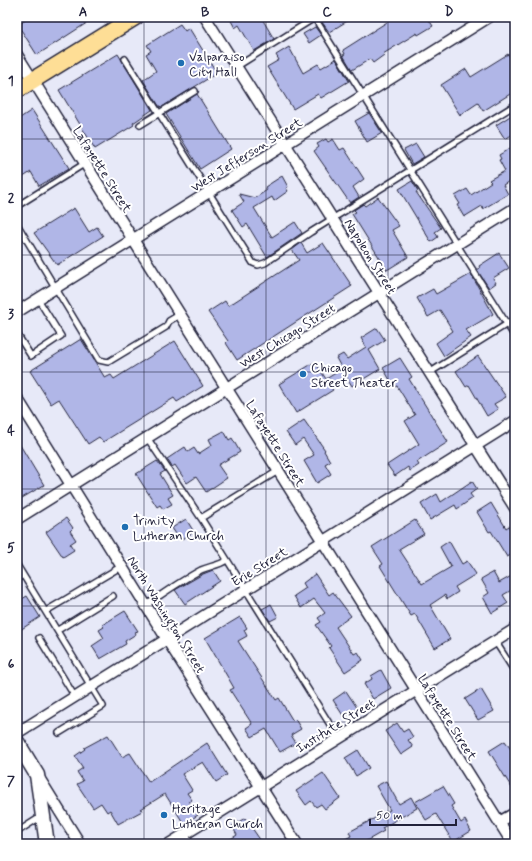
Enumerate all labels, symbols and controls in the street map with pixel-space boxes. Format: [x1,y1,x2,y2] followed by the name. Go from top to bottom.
[79,4,87,21] text: A
[201,4,210,21] text: B
[322,4,332,21] text: C
[445,4,454,21] text: D
[189,49,245,81] place label: Valparaiso City Hall
[176,58,186,68] marker: Valparaiso City Hall
[8,73,14,90] text: 1
[188,114,306,196] street label: West Jefferson Street
[68,123,135,217] street label: Lafayette Street
[8,190,15,207] text: 2
[340,216,400,298] street label: Napoleon Street
[237,300,339,373] street label: West Chicago Street
[8,306,14,323] text: 3
[311,360,397,392] place label: Chicago Street Theater
[298,369,308,379] marker: Chicago Street Theater
[241,397,308,491] street label: Lafayette Street
[7,423,15,440] text: 4
[133,513,224,545] place label: Trinity Lutheran Church
[120,522,130,532] marker: Trinity Lutheran Church
[7,540,15,557] text: 5
[229,543,291,591] street label: Erie Street
[121,553,209,678] street label: North Washington Street
[8,656,15,673] text: 6
[413,671,480,765] street label: Lafayette Street
[293,695,379,757] street label: Institute Street
[7,773,15,790] text: 7
[172,801,263,833] place label: Heritage Lutheran Church
[370,801,456,827] scale bar
[376,808,403,824] text: 50 m
[159,810,169,820] marker: Heritage Lutheran Church

